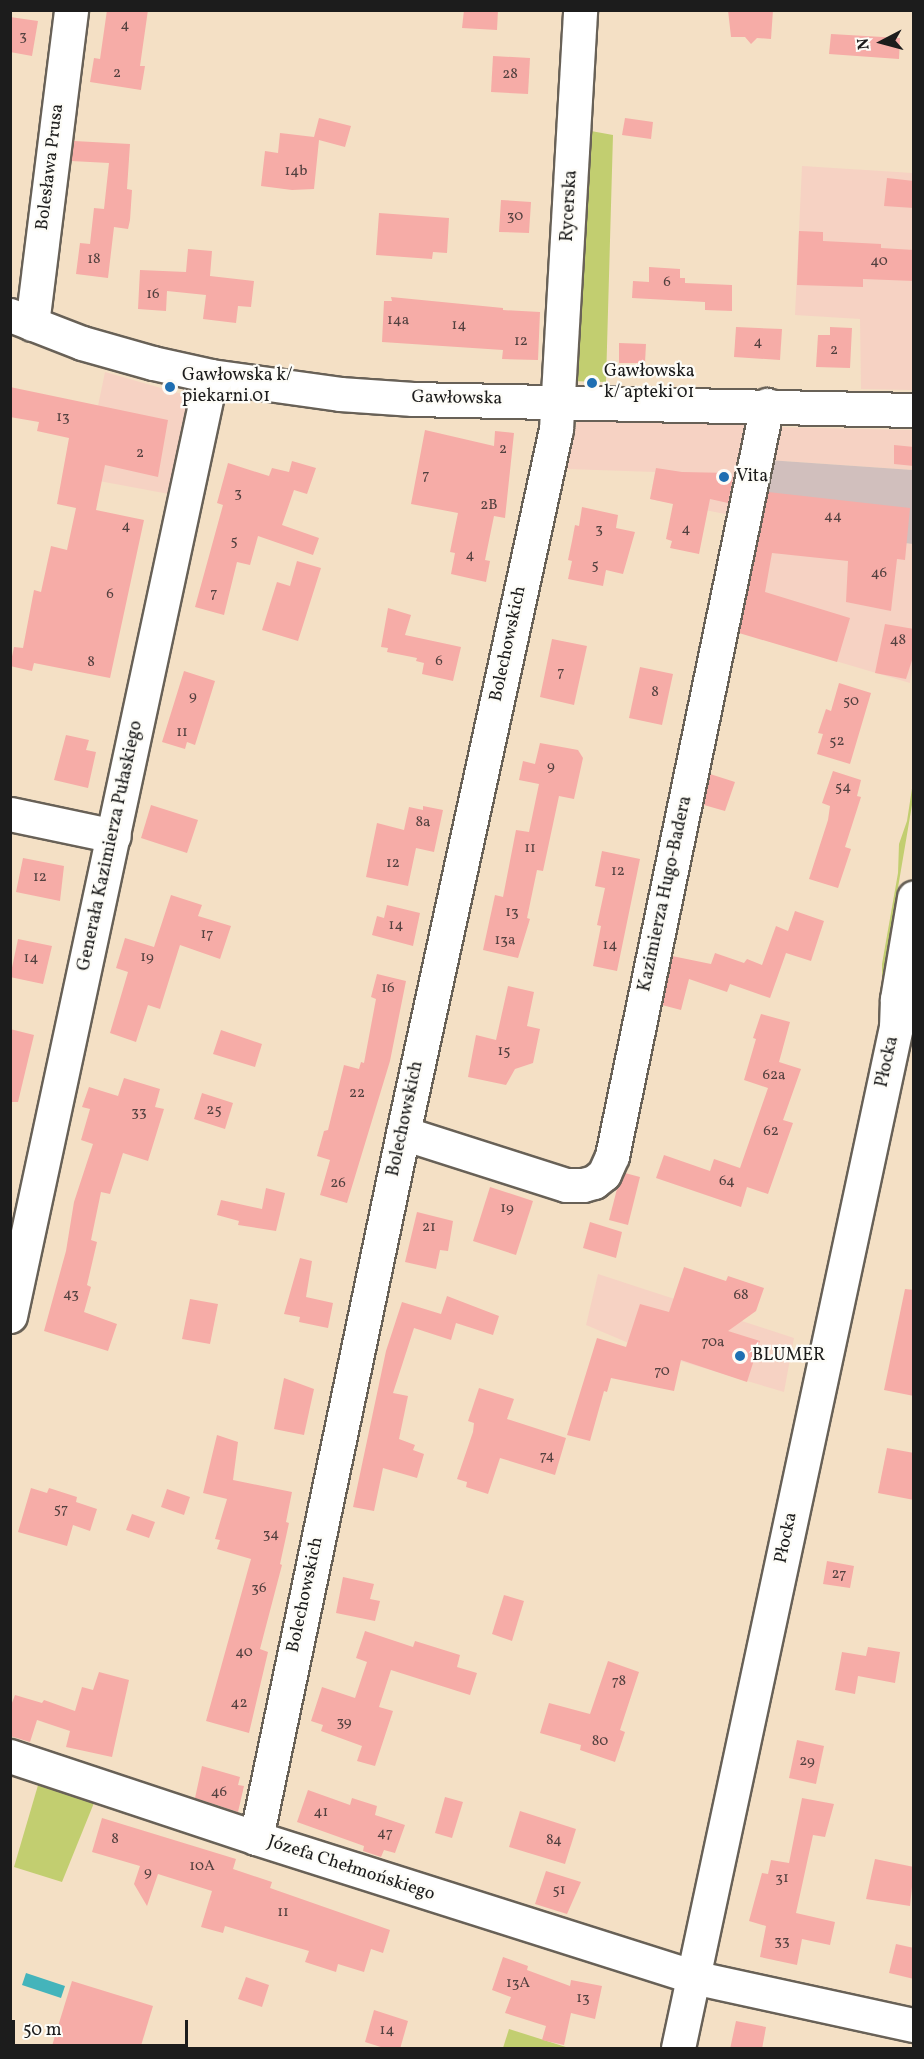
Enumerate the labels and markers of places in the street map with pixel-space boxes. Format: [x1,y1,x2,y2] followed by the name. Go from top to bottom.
[604,362,695,404] place label: Gawłowska k/ apteki 01
[182,366,293,409] place label: Gawłowska k/ piekarni 01
[585,376,599,390] marker: Gawłowska k/ apteki 01
[163,380,177,394] marker: Gawłowska k/ piekarni 01
[736,466,768,488] place label: Vita
[717,470,731,484] marker: Vita
[752,1345,825,1367] place label: BLUMER
[733,1349,747,1363] marker: BLUMER

